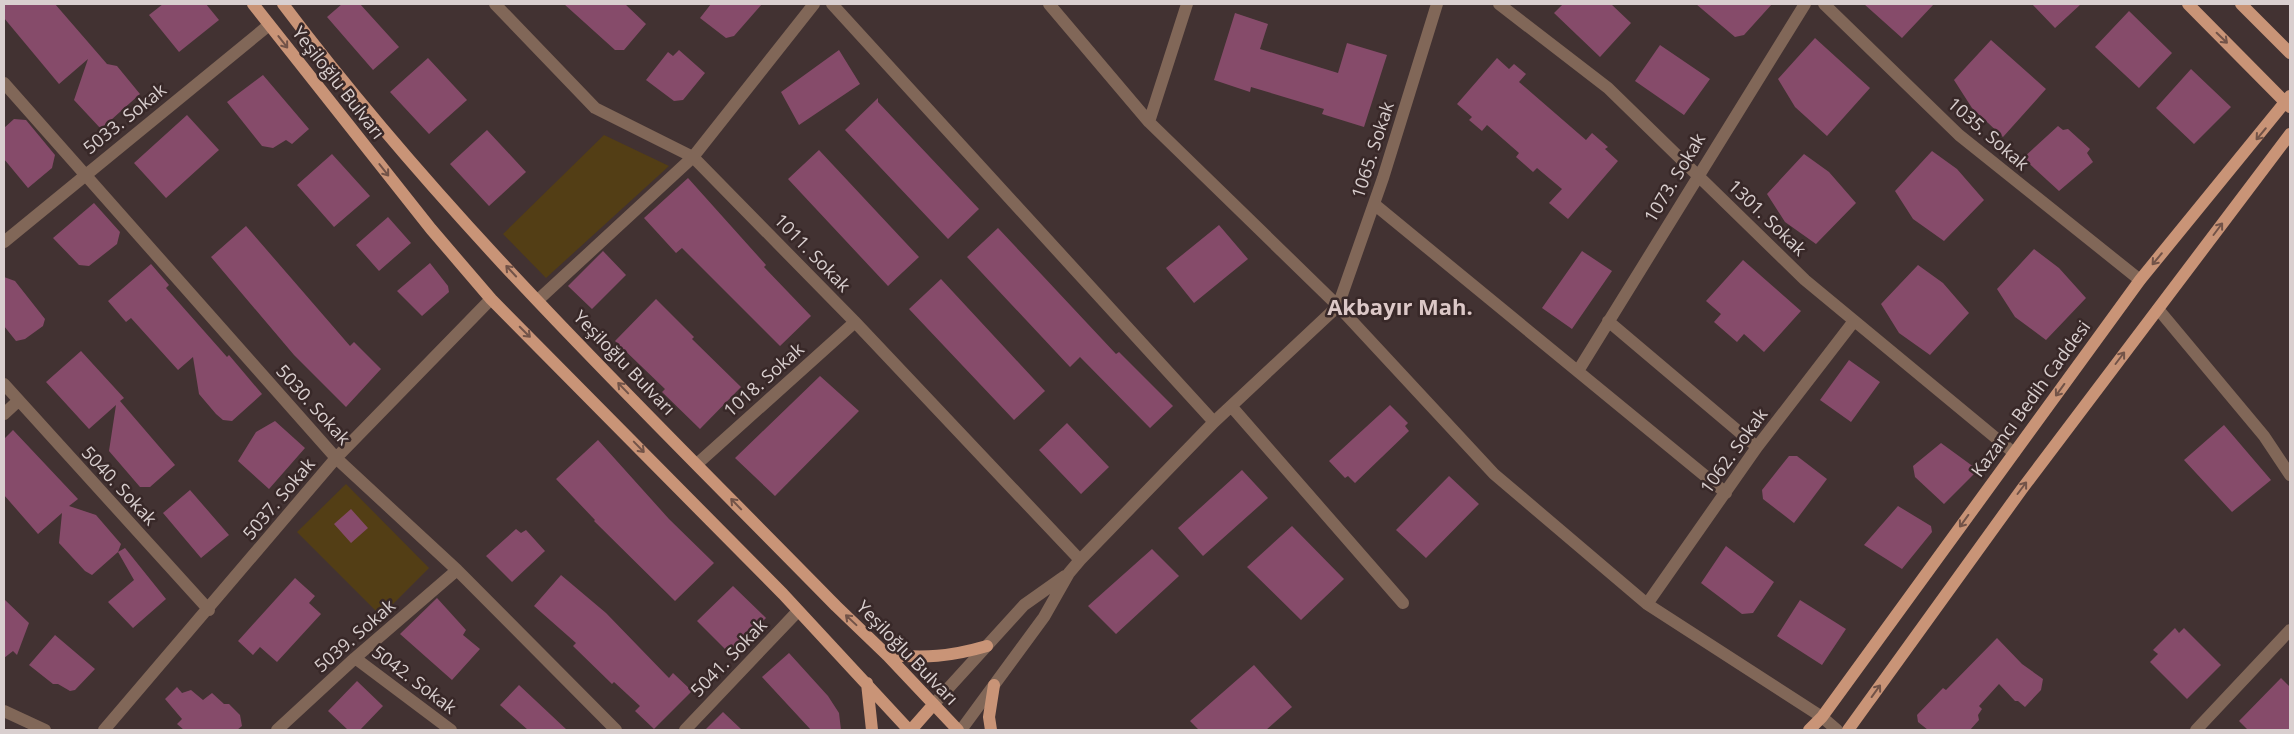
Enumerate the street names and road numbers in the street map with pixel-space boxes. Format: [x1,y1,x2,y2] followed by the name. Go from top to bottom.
[287,21,390,144] street label: Yeşiloğlu Bulvarı
[78,77,171,159] street label: 5033. Sokak
[1943,91,2035,176] street label: 1035. Sokak
[1345,98,1399,201] street label: 1065. Sokak
[1638,128,1711,227] street label: 1073. Sokak
[1723,174,1812,261] street label: 1301. Sokak
[769,208,857,297] street label: 1011. Sokak
[569,305,681,420] street label: Yeşiloğlu Bulvarı
[1965,315,2095,481] street label: Kazancı Bedih Caddesi
[718,336,809,422] street label: 1018. Sokak
[271,359,357,450] street label: 5030. Sokak
[1694,402,1773,498] street label: 1062. Sokak
[77,440,163,531] street label: 5040. Sokak
[237,452,320,544] street label: 5037. Sokak
[309,593,400,677] street label: 5039. Sokak
[852,595,964,710] street label: Yeşiloğlu Bulvarı
[685,613,772,702] street label: 5041. Sokak
[367,639,462,719] street label: 5042. Sokak

